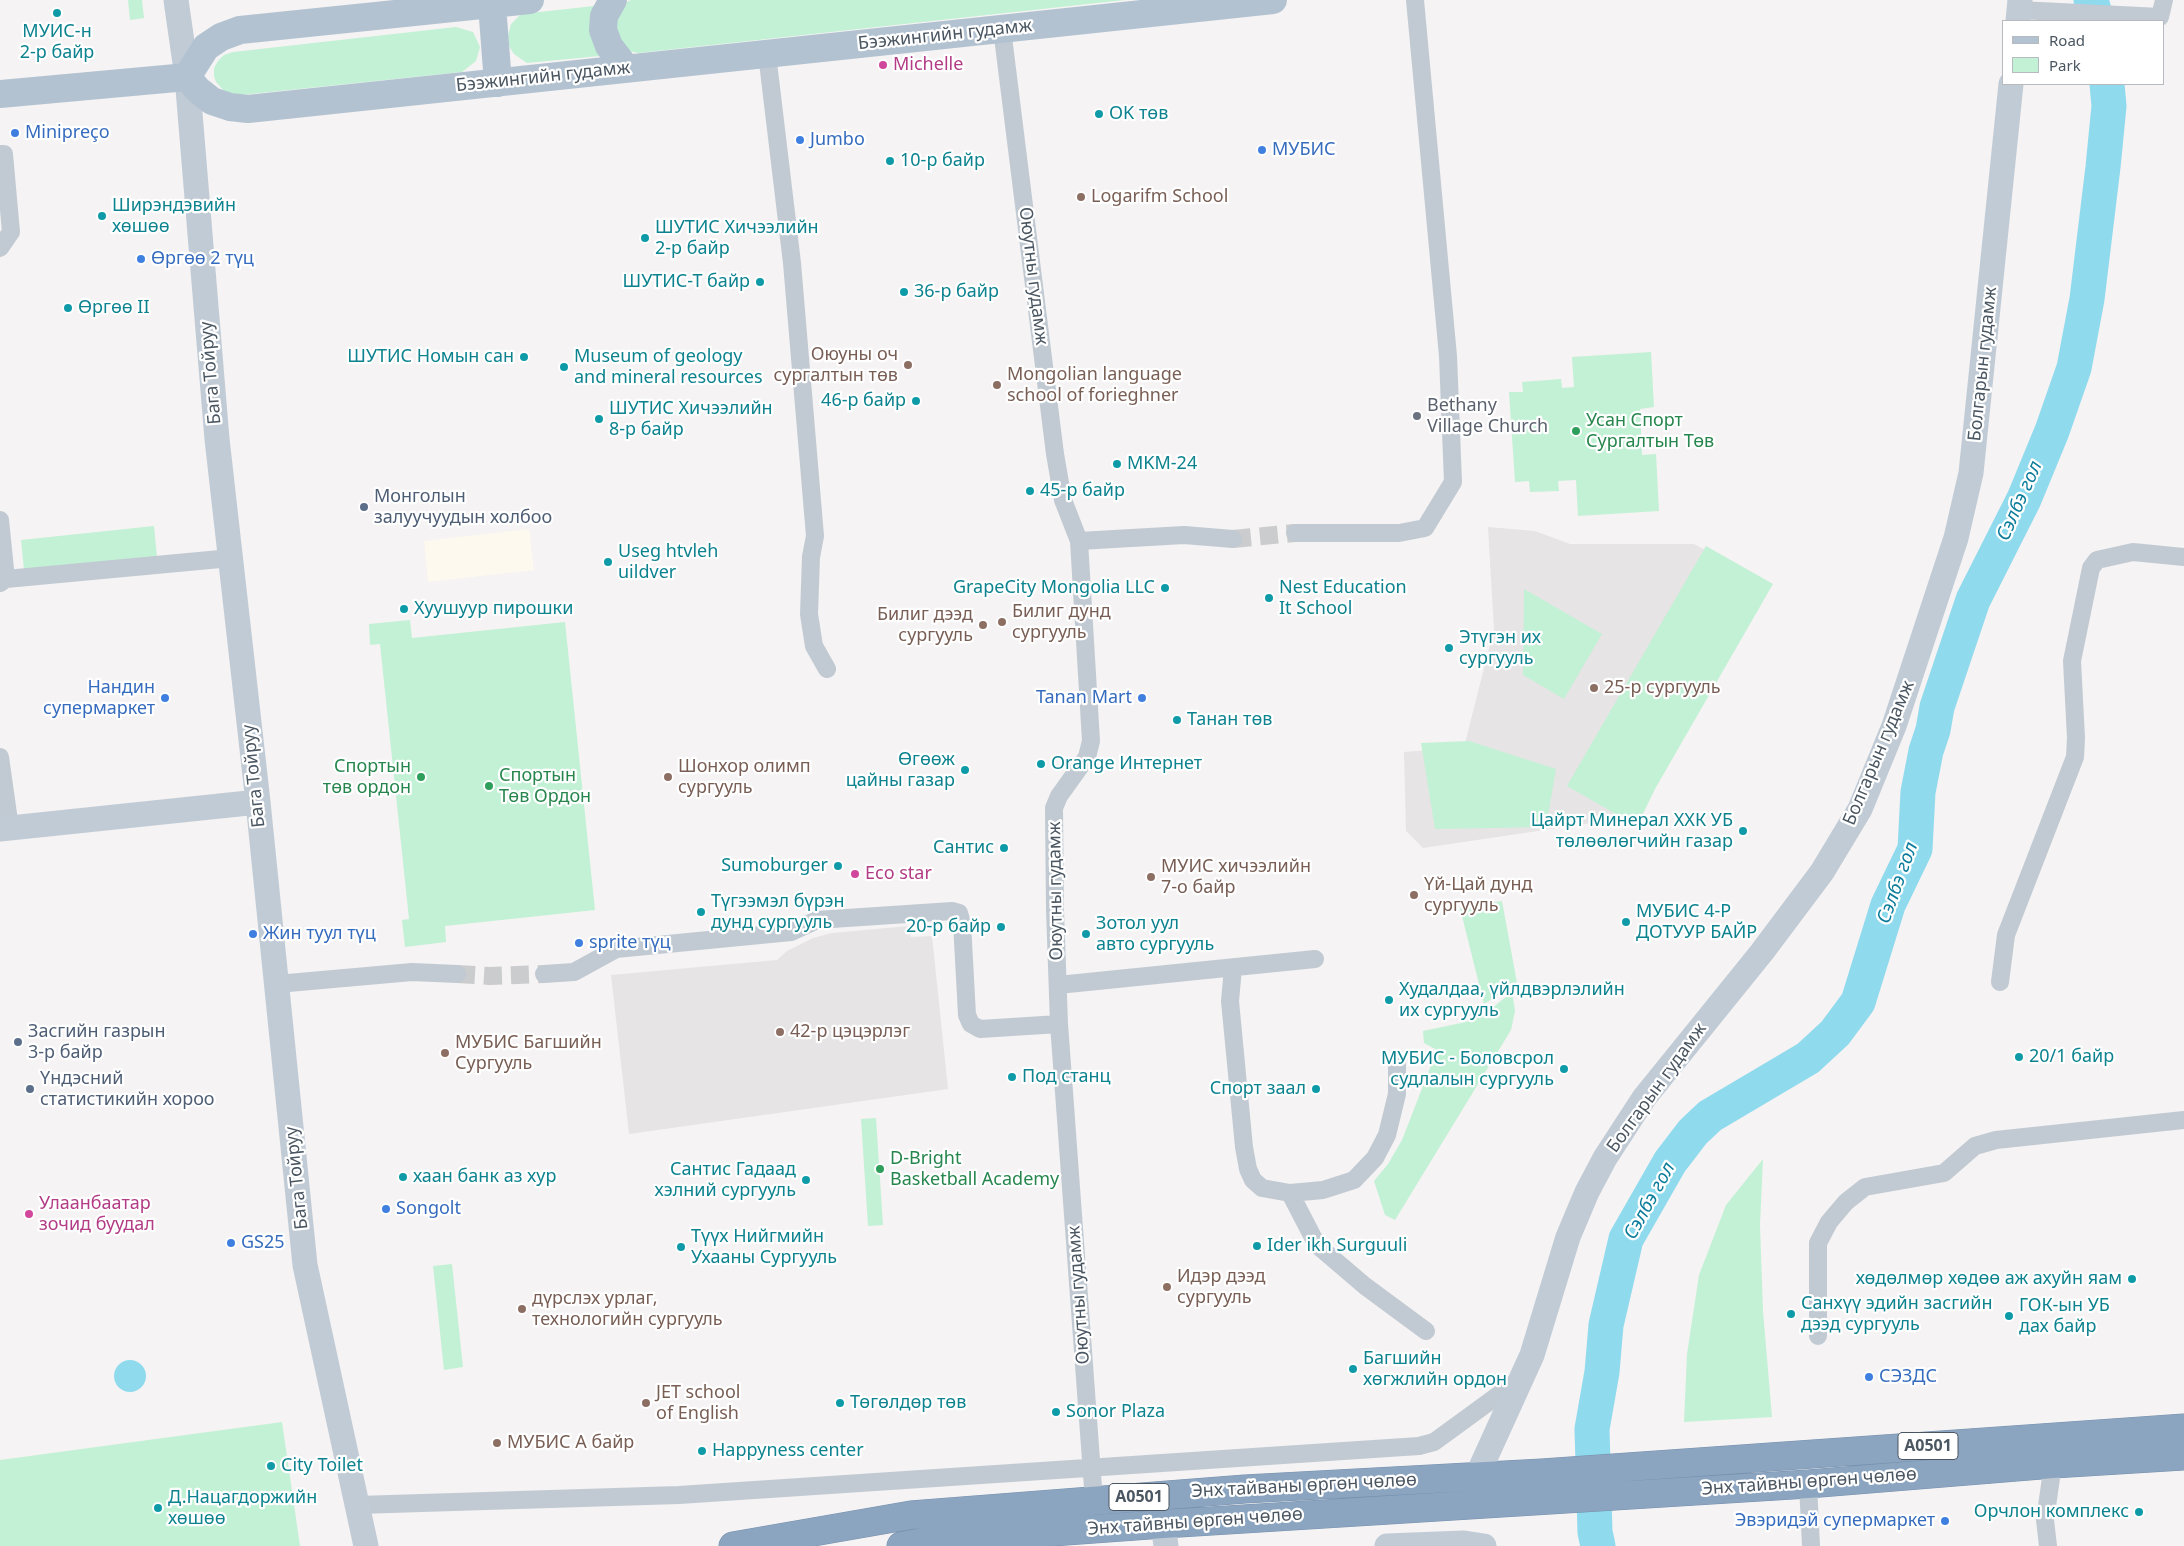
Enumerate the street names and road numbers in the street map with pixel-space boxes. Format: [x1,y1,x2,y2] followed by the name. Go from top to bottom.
[857,15,1033,55] street label: Бээжингийн гудамж
[455,57,631,97] street label: Бээжингийн гудамж
[1014,206,1052,346] street label: Оюутны гудамж
[1964,286,2002,442] street label: Болгарын гудамж
[196,320,226,426] street label: Бага Тойруу
[1839,677,1919,829] street label: Болгарын гудамж
[238,723,270,829] street label: Бага Тойруу
[1044,821,1068,961] street label: Оюутны гудамж
[1603,1019,1711,1157] street label: Болгарын гудамж
[281,1125,313,1231] street label: Бага Тойруу
[1063,1225,1095,1365] street label: Оюутны гудамж
[1898,1432,1958,1460] road number: A0501
[1701,1464,1917,1500] street label: Энх тайвны өргөн чөлөө
[1191,1469,1417,1503] street label: Энх тайваны өргөн чөлөө
[1109,1484,1169,1510] road number: A0501
[1087,1504,1303,1540] street label: Энх тайвны өргөн чөлөө

